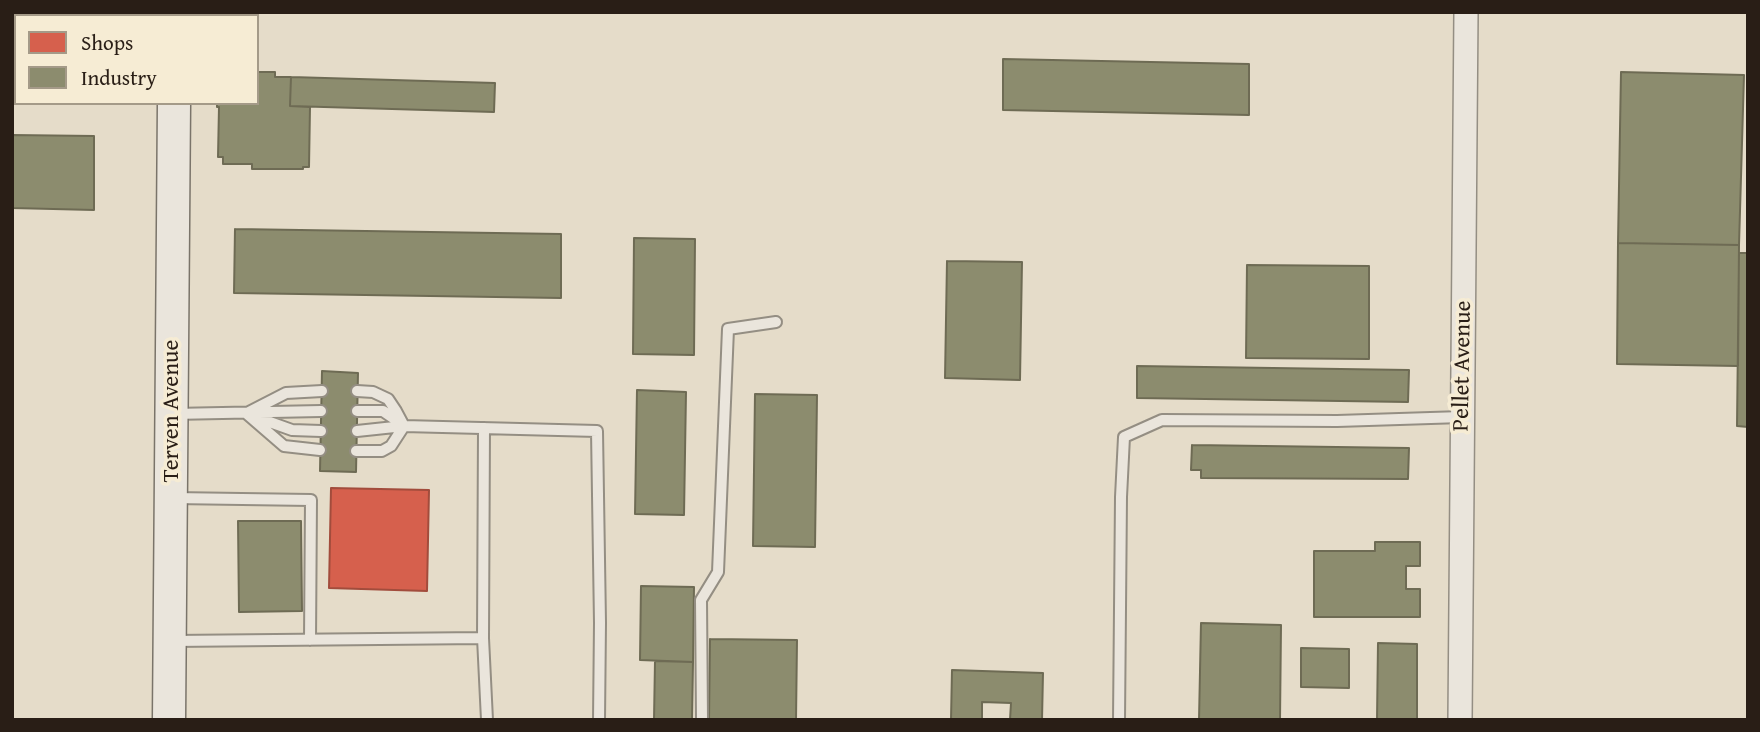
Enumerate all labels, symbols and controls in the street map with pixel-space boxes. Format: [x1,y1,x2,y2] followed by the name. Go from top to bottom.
[14,14,259,105] legend
[81,27,133,58] text: Shops
[81,62,157,93] text: Industry
[1448,300,1478,432] street label: Pellet Avenue
[158,340,186,482] street label: Terven Avenue

